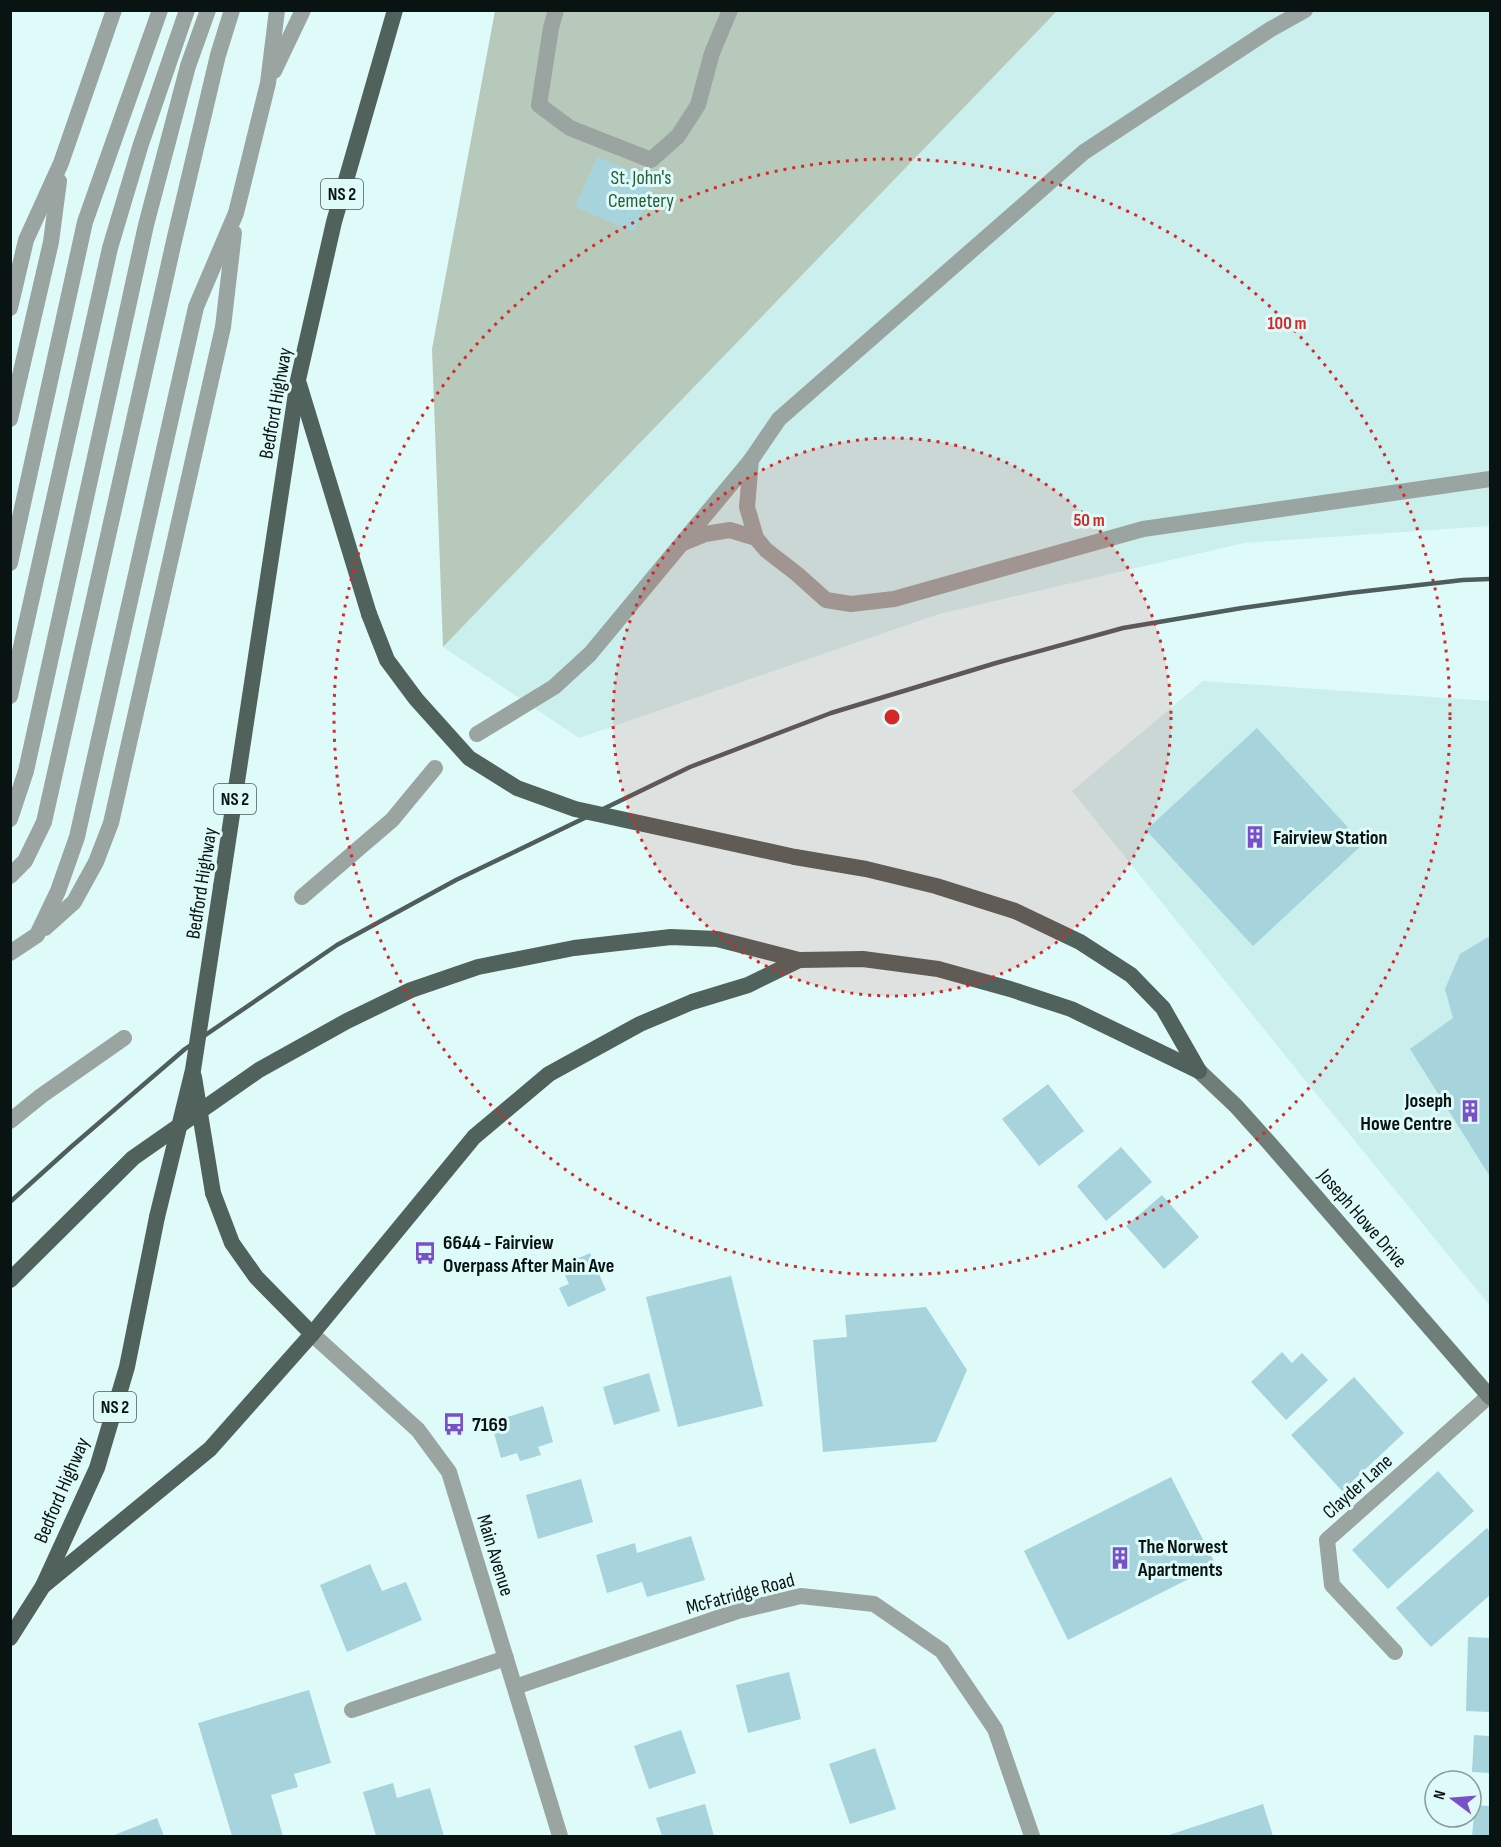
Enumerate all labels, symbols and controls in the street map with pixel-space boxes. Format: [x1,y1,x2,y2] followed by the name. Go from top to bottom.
[608,166,674,213] park label: St. John's Cemetery
[321,179,363,209] road number: NS 2
[1268,313,1307,334] text: 100 m
[254,345,298,461] street label: Bedford Highway
[1073,510,1105,531] text: 50 m
[882,707,902,727] centre of rings
[214,784,256,814] road number: NS 2
[1242,824,1268,850] building icon: Fairview Station
[181,825,223,941] street label: Bedford Highway
[1273,826,1387,850] place label: Fairview Station
[1360,1089,1452,1136] place label: Joseph Howe Centre
[1457,1098,1483,1124] building icon: Joseph Howe Centre
[1312,1163,1412,1273] street label: Joseph Howe Drive
[443,1231,614,1278] place label: 6644 - Fairview Overpass After Main Ave
[412,1240,438,1266] bus stop icon: 6644 - Fairview Overpass After Main Ave
[94,1392,136,1422] road number: NS 2
[441,1411,467,1437] bus stop icon: 7169
[472,1413,507,1437] place label: 7169
[29,1434,95,1547] street label: Bedford Highway
[1318,1449,1397,1524] street label: Clayder Lane
[471,1512,519,1599] street label: Main Avenue
[1137,1535,1228,1582] place label: The Norwest Apartments
[1107,1545,1133,1571] building icon: The Norwest Apartments
[683,1568,797,1620] street label: McFatridge Road
[1423,1769,1483,1829] north arrow
[1430,1789,1450,1802] text: N

